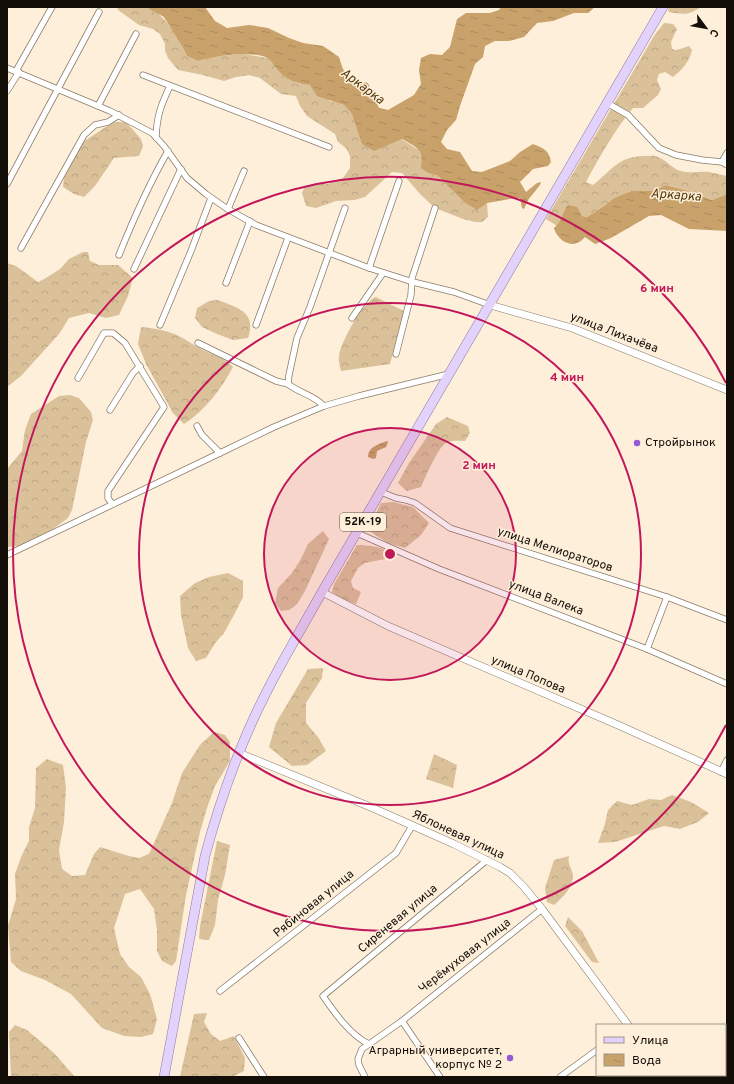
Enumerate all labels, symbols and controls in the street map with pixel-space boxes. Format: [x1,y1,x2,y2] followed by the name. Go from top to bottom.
[686,8,726,48] north arrow
[706,26,721,39] text: С
[337,65,387,109] water label: Аркарка
[650,186,702,206] water label: Аркарка
[640,281,674,297] text: 6 мин
[568,309,660,357] street label: улица Лихачёва
[550,370,584,386] text: 4 мин
[645,435,716,451] place label: Стройрынок
[632,438,642,448] marker: Стройрынок
[462,458,496,474] text: 2 мин
[340,513,386,531] road number: 52К-19
[495,524,615,576] street label: улица Мелиораторов
[383,547,397,561] centre of rings
[506,576,586,620] street label: улица Валека
[488,652,568,698] street label: улица Попова
[409,807,507,863] street label: Яблоневая улица
[270,867,358,941] street label: Рябиновая улица
[355,881,441,957] street label: Сиреневая улица
[416,915,514,997] street label: Черёмуховая улица
[596,1024,726,1076] legend
[632,1033,668,1049] text: Улица
[369,1043,502,1073] place label: Аграрный университет, корпус № 2
[505,1053,515,1063] marker: Аграрный университет, корпус № 2
[632,1053,661,1069] text: Вода

